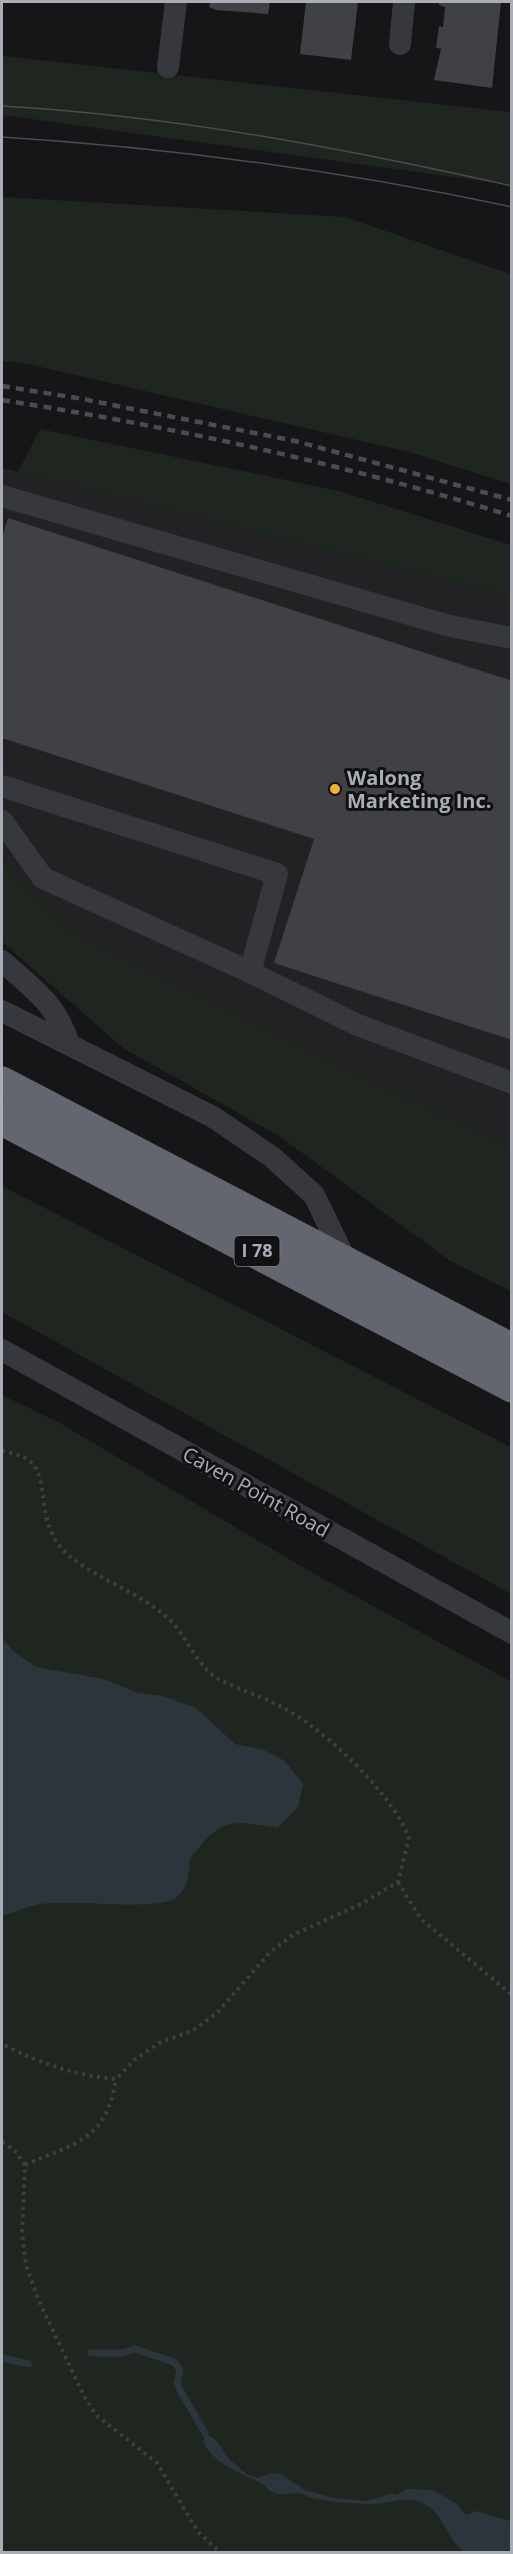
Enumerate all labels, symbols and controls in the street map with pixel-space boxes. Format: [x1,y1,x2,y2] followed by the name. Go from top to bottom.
[347,764,491,814] place label: Walong Marketing Inc.
[328,782,342,796] marker: Walong Marketing Inc.
[234,1236,280,1266] road number: I 78
[178,1440,334,1543] street label: Caven Point Road

